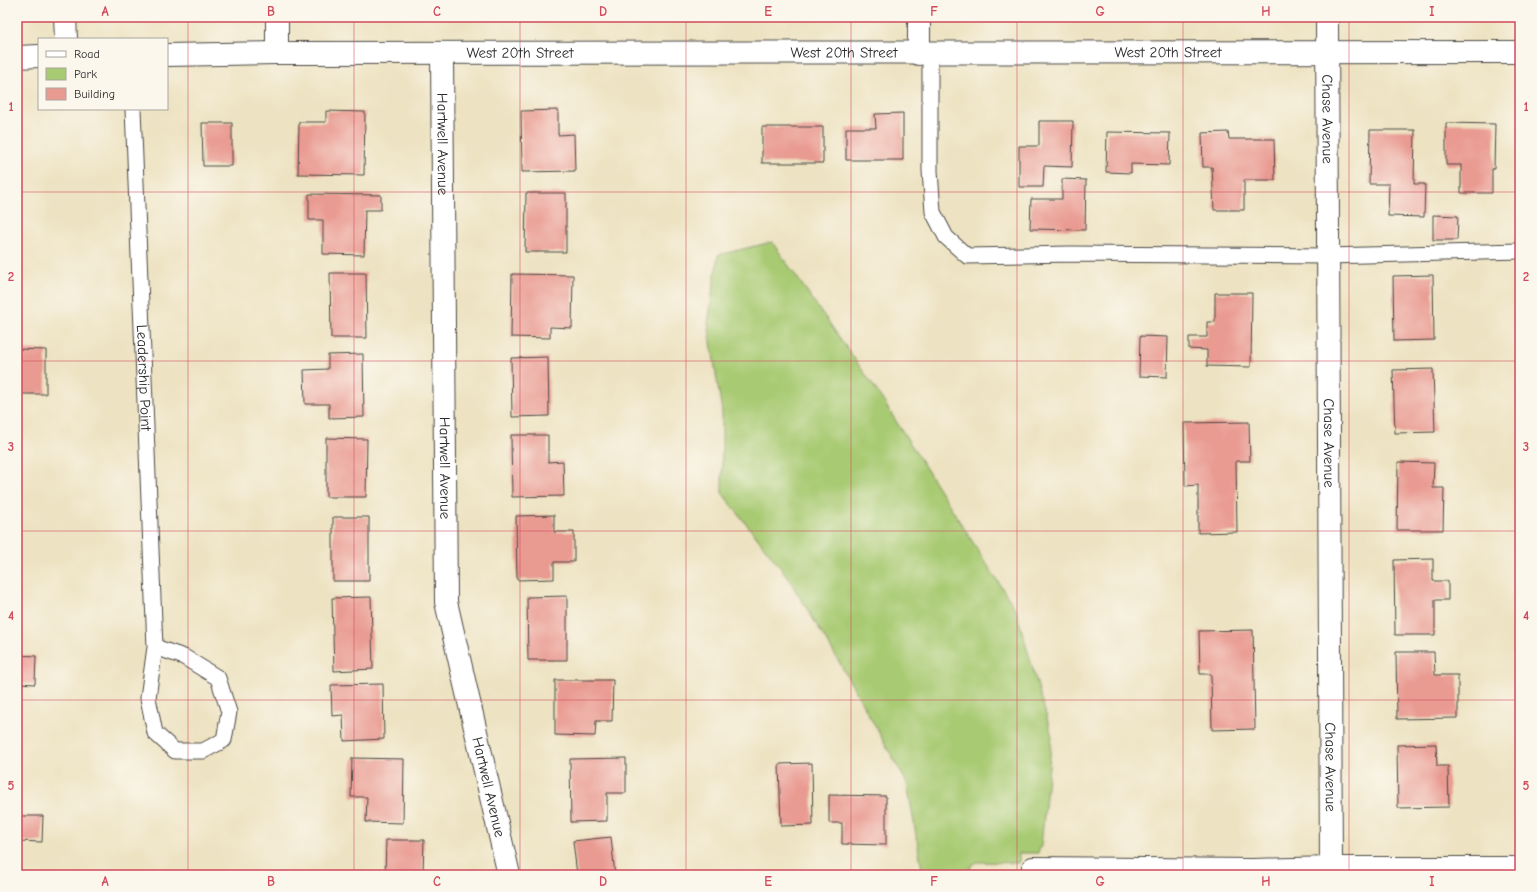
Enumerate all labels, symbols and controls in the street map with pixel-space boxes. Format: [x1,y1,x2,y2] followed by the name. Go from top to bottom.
[101,4,109,19] text: A
[267,4,275,19] text: B
[433,4,441,19] text: C
[599,4,607,19] text: D
[764,4,772,19] text: E
[930,4,938,19] text: F
[1095,4,1105,19] text: G
[1261,4,1271,19] text: H
[1429,4,1435,19] text: I
[38,38,168,110] legend
[1114,43,1222,61] street label: West 20th Street
[466,44,574,62] street label: West 20th Street
[790,44,898,62] street label: West 20th Street
[74,47,100,61] text: Road
[74,67,97,81] text: Park
[1318,74,1337,164] street label: Chase Avenue
[74,87,115,101] text: Building
[433,93,452,196] street label: Hartwell Avenue
[8,99,14,114] text: 1
[1523,99,1529,114] text: 1
[8,269,14,284] text: 2
[1523,269,1529,284] text: 2
[133,324,155,432] street label: Leadership Point
[1320,398,1338,488] street label: Chase Avenue
[436,417,454,520] street label: Hartwell Avenue
[8,439,14,454] text: 3
[1523,439,1529,454] text: 3
[8,608,14,623] text: 4
[1523,608,1529,623] text: 4
[1321,722,1340,812] street label: Chase Avenue
[468,735,509,840] street label: Hartwell Avenue
[8,778,15,793] text: 5
[1523,778,1530,793] text: 5
[101,874,109,889] text: A
[267,874,275,889] text: B
[433,874,441,889] text: C
[599,874,607,889] text: D
[764,874,772,889] text: E
[930,874,938,889] text: F
[1095,874,1105,889] text: G
[1261,874,1271,889] text: H
[1429,874,1435,889] text: I

